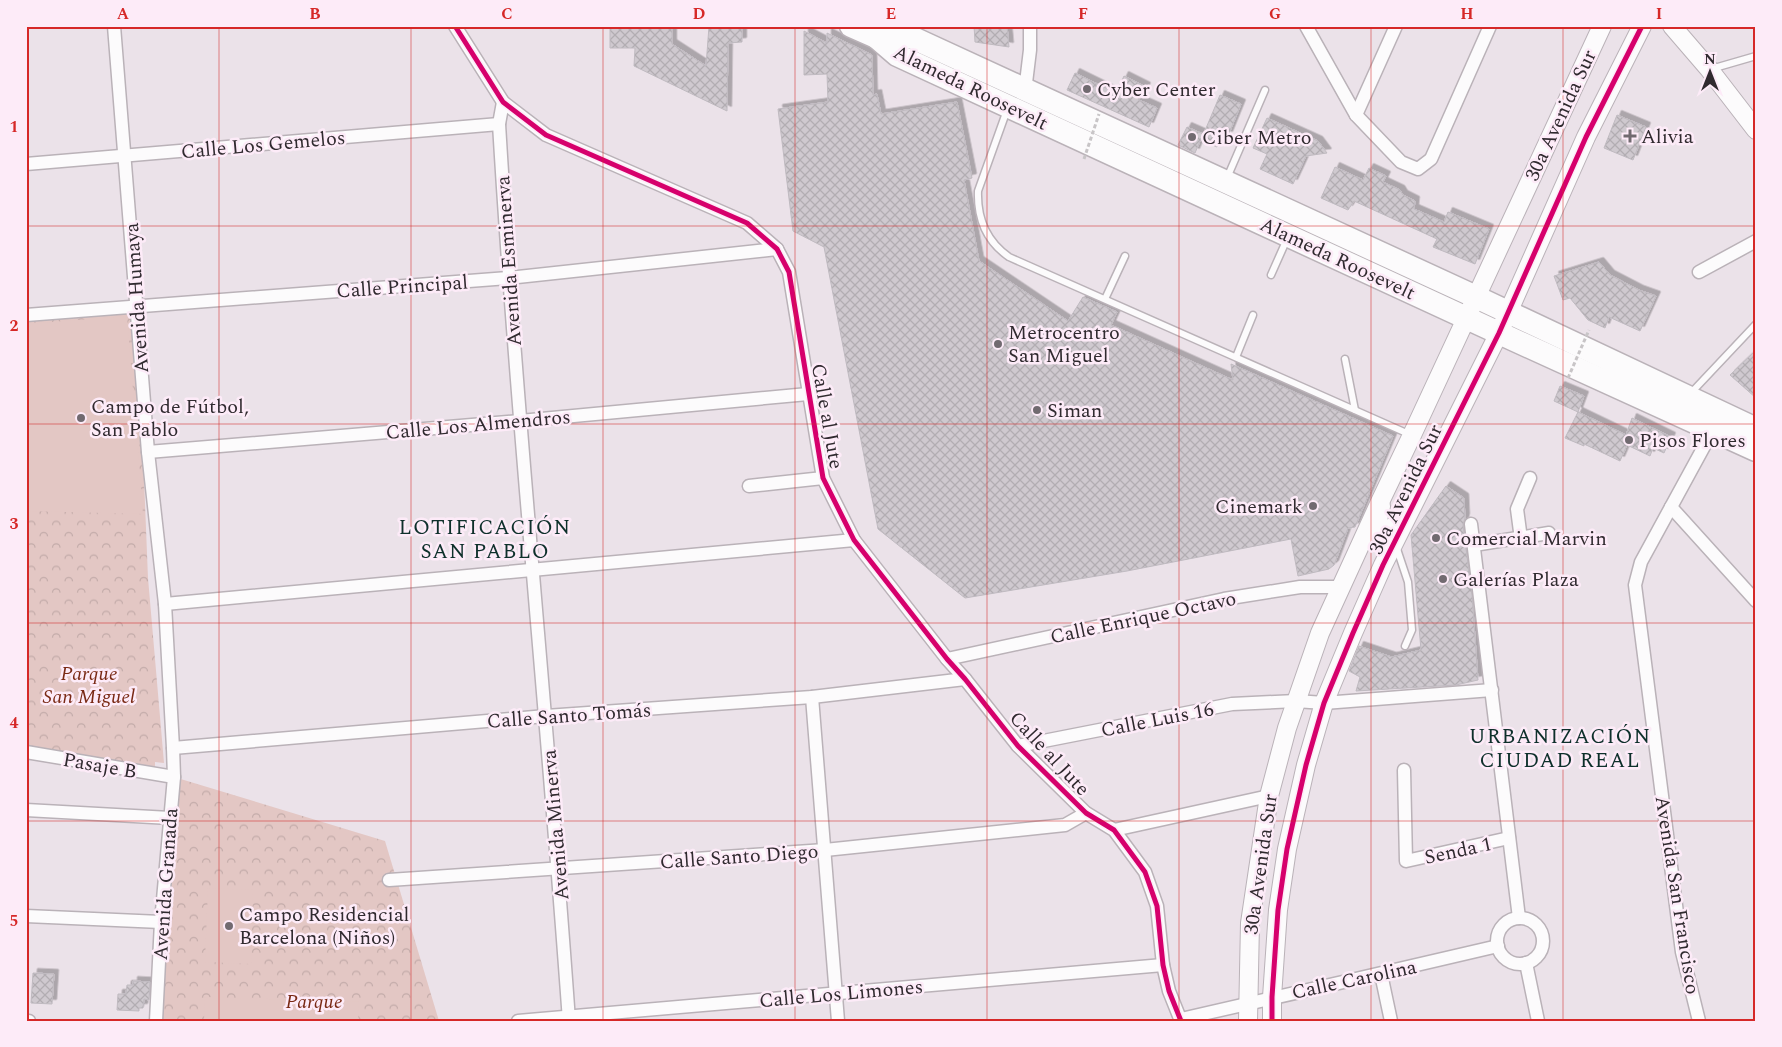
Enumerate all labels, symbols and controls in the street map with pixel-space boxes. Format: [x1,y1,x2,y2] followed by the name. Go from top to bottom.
[117,2,130,26] text: A
[309,2,321,26] text: B
[501,2,513,26] text: C
[693,2,706,26] text: D
[886,2,896,26] text: E
[1078,2,1088,26] text: F
[1269,2,1281,26] text: G
[1460,2,1474,26] text: H
[1656,2,1662,26] text: I
[888,37,1053,138] street label: Alameda Roosevelt
[1517,45,1604,186] street label: 30a Avenida Sur
[1684,48,1734,98] north arrow
[1704,49,1716,70] text: N
[1097,75,1216,105] place label: Cyber Center
[1081,83,1093,95] marker: Cyber Center
[10,115,18,139] text: 1
[1641,122,1694,152] place label: Alivia
[180,123,347,167] street label: Calle Los Gemelos
[1202,123,1312,153] place label: Ciber Metro
[1623,129,1637,143] marker: Alivia
[1186,131,1198,143] marker: Ciber Metro
[488,174,530,347] street label: Avenida Esminerva
[1255,210,1420,308] street label: Alameda Roosevelt
[117,221,157,374] street label: Avenida Humaya
[335,267,469,307] street label: Calle Principal
[10,314,19,338] text: 2
[1008,318,1120,371] place label: Metrocentro San Miguel
[992,338,1004,350] marker: Metrocentro San Miguel
[803,361,851,471] street label: Calle al Jute
[91,392,249,445] place label: Campo de Fútbol, San Pablo
[1047,396,1102,426] place label: Siman
[384,402,572,448] street label: Calle Los Almendros
[1031,404,1043,416] marker: Siman
[75,412,87,424] marker: Campo de Fútbol, San Pablo
[1361,419,1450,560] street label: 30a Avenida Sur
[1639,426,1746,456] place label: Pisos Flores
[1623,434,1635,446] marker: Pisos Flores
[1215,492,1303,522] place label: Cinemark
[1307,500,1319,512] marker: Cinemark
[10,512,19,536] text: 3
[399,512,571,568] district label: LOTIFICACIÓN SAN PABLO
[1446,524,1607,554] place label: Comercial Marvin
[1430,532,1442,544] marker: Comercial Marvin
[1453,565,1579,595] place label: Galerías Plaza
[1437,573,1449,585] marker: Galerías Plaza
[1047,584,1239,652] street label: Calle Enrique Octavo
[43,659,135,712] park label: Parque San Miguel
[1098,694,1216,746] street label: Calle Luis 16
[486,695,652,737] street label: Calle Santo Tomás
[1002,704,1097,803] street label: Calle al Jute
[10,711,19,735] text: 4
[1469,721,1651,777] district label: URBANIZACIÓN CIUDAD REAL
[60,745,139,787] street label: Pasaje B
[534,748,578,902] street label: Avenida Minerva
[1236,792,1286,936] street label: 30a Avenida Sur
[1646,794,1708,997] street label: Avenida San Francisco
[146,807,186,961] street label: Avenida Granada
[1422,829,1495,873] street label: Senda 1
[659,836,819,878] street label: Calle Santo Diego
[239,900,409,953] place label: Campo Residencial Barcelona (Niños)
[10,909,18,933] text: 5
[223,920,235,932] marker: Campo Residencial Barcelona (Niños)
[1289,952,1420,1008] street label: Calle Carolina
[758,972,924,1016] street label: Calle Los Limones
[285,987,343,1017] park label: Parque

